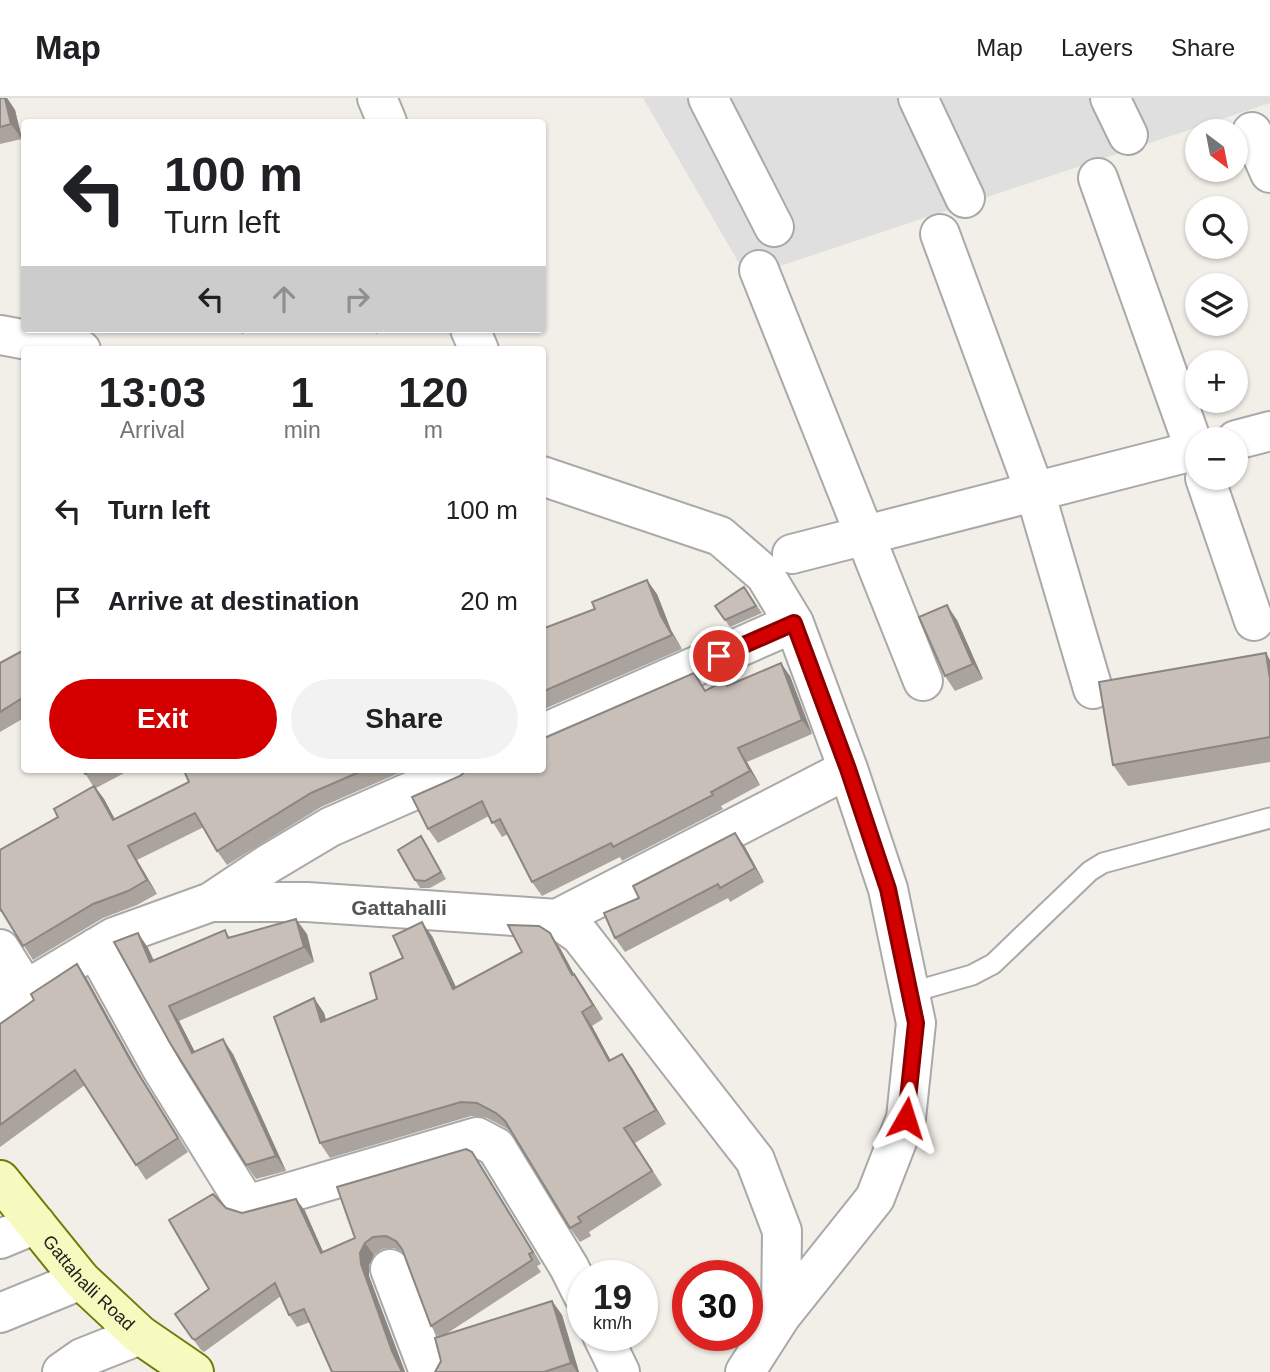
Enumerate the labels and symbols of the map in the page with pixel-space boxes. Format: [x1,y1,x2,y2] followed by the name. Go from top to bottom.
[1185,119,1248,182] north arrow
[689,626,749,686] pin
[351,896,447,919] district label: Gattahalli
[869,1081,943,1155] position arrow
[39,1231,139,1335] street label: Gattahalli Road
[672,1260,763,1351] speed limit sign: 30

